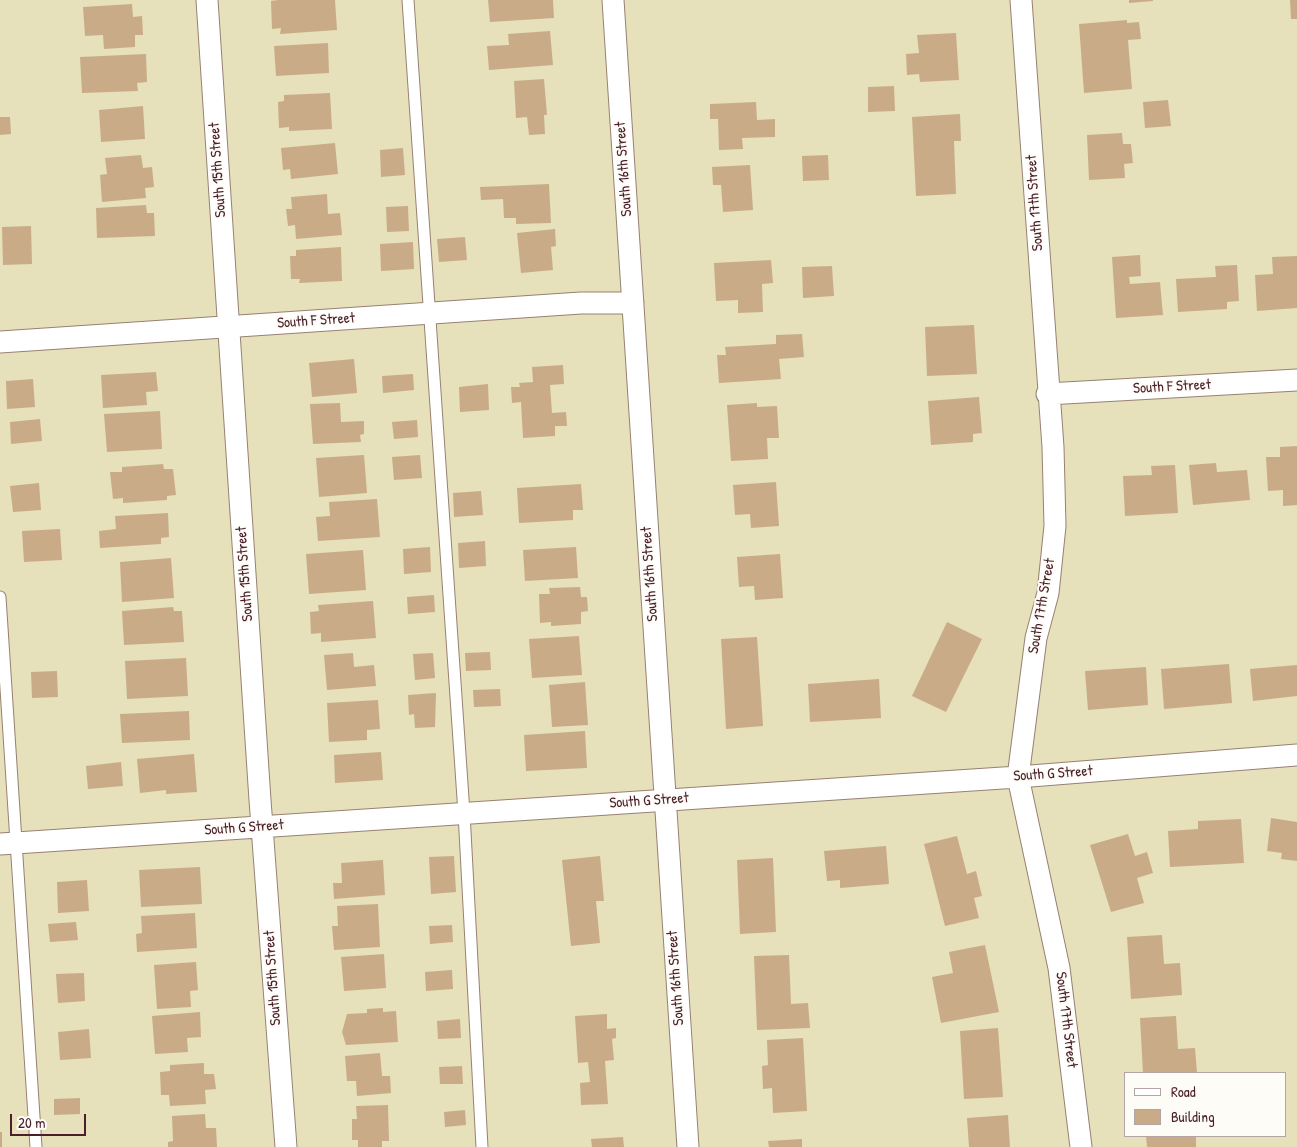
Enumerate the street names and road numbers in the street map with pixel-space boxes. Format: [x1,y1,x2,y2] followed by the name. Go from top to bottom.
[612,121,636,217] street label: South 16th Street
[206,122,230,218] street label: South 15th Street
[1023,154,1047,252] street label: South 17th Street
[277,309,355,333] street label: South F Street
[1133,376,1211,398] street label: South F Street
[233,526,257,622] street label: South 15th Street
[638,526,662,622] street label: South 16th Street
[1025,557,1059,655] street label: South 17th Street
[1013,762,1093,786] street label: South G Street
[609,789,689,813] street label: South G Street
[204,816,284,840] street label: South G Street
[261,930,285,1026] street label: South 15th Street
[664,930,688,1026] street label: South 16th Street
[1051,971,1081,1069] street label: South 17th Street

